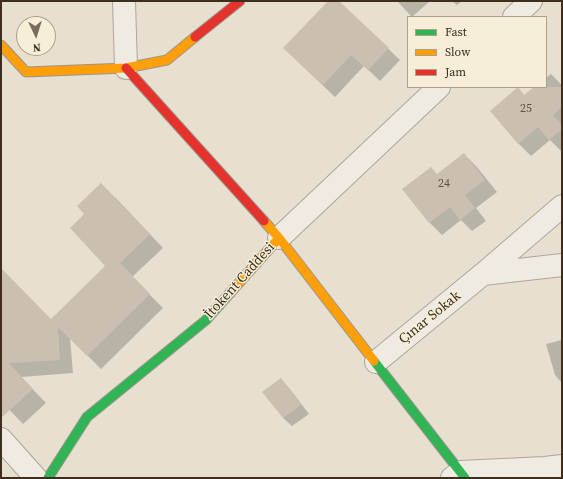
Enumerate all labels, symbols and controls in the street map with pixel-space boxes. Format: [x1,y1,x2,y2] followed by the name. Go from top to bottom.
[16,16,56,56] north arrow
[407,16,547,88] legend
[445,24,467,40] text: Fast
[32,40,41,55] text: N
[445,44,470,60] text: Slow
[445,64,466,80] text: Jam
[520,102,532,116] house number: 25
[438,177,450,191] house number: 24
[201,239,279,323] street label: İtokent Caddesi
[396,288,464,348] street label: Çınar Sokak

